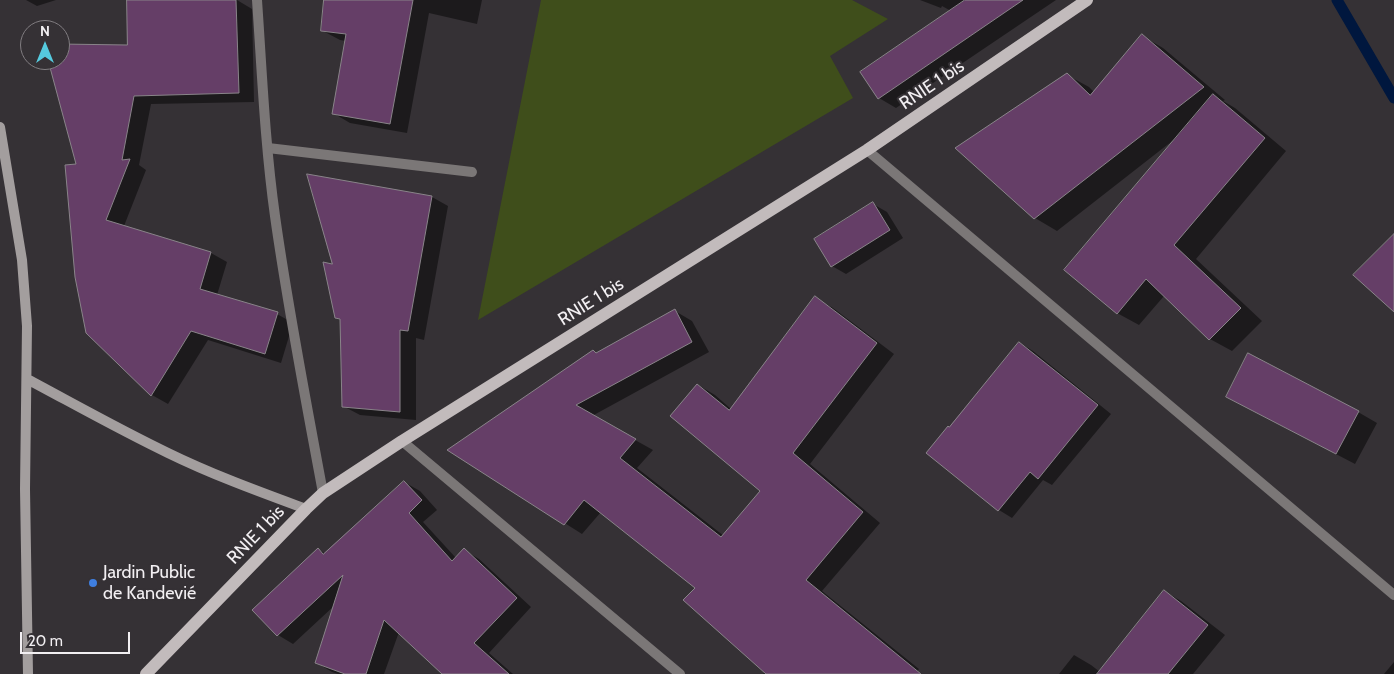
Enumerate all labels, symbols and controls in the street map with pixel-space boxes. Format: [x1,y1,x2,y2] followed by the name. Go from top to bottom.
[20,20,70,70] north arrow
[40,22,50,40] text: N
[896,56,968,114] street label: RNIE 1 bis
[554,273,628,331] street label: RNIE 1 bis
[223,501,289,569] street label: RNIE 1 bis
[103,562,196,604] place label: Jardin Public de Kandevié
[87,577,99,589] marker: Jardin Public de Kandevié
[22,622,132,654] scale bar
[28,632,63,650] text: 20 m

